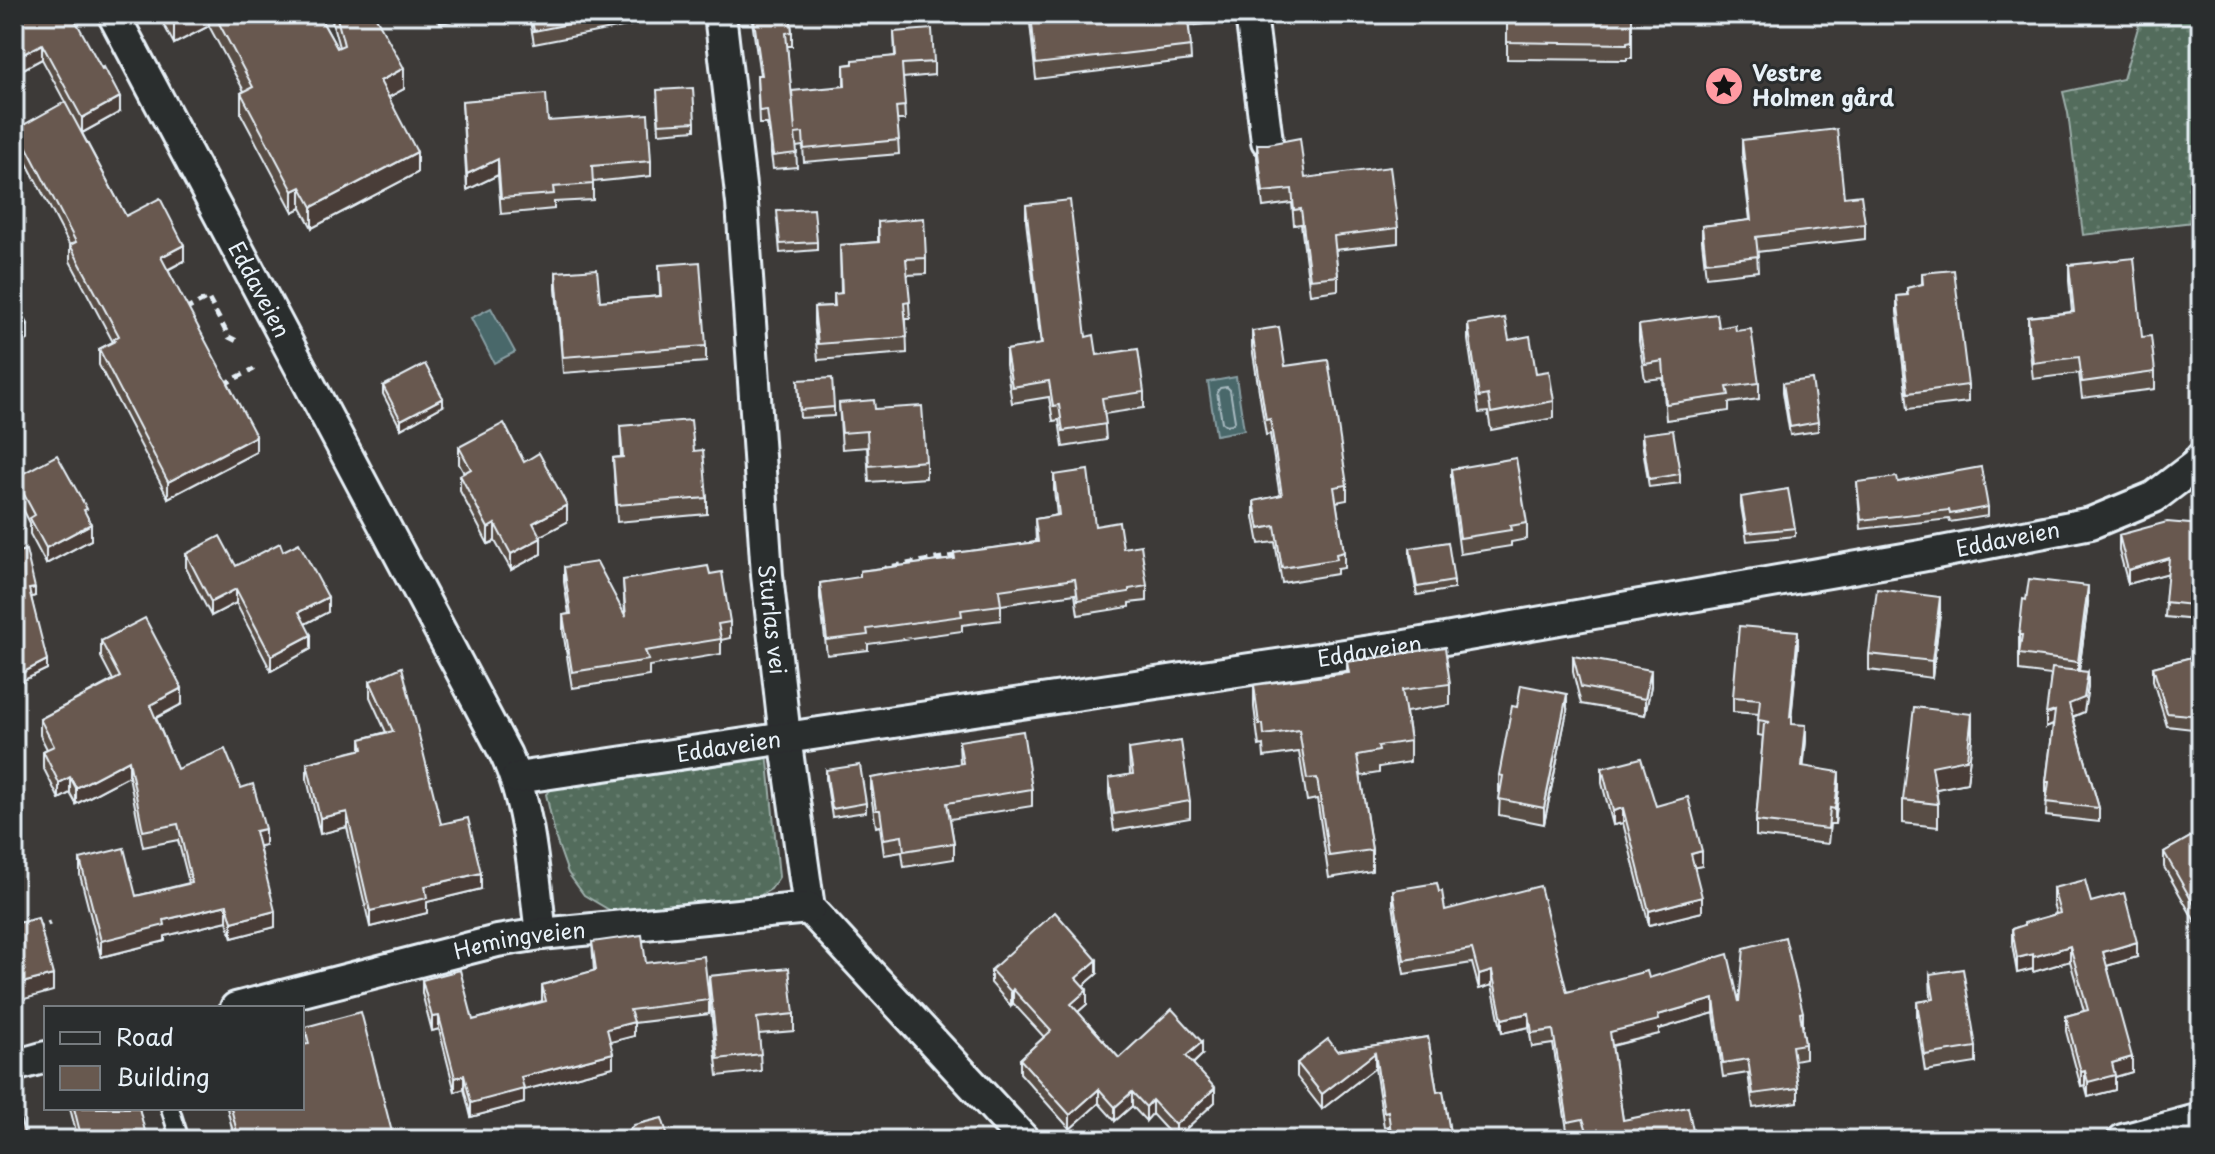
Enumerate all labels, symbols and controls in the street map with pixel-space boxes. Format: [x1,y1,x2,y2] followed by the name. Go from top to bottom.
[1752,55,1894,113] place label: Vestre Holmen gård
[1703,65,1745,107] place icon: Vestre Holmen gård
[221,235,300,343] street label: Eddaveien
[1953,511,2062,564] street label: Eddaveien
[751,563,796,676] street label: Sturlas vei
[1315,625,1424,674] street label: Eddaveien
[674,721,783,769] street label: Eddaveien
[450,912,587,966] street label: Hemingveien
[44,1006,304,1110] legend
[116,1018,174,1054] text: Road
[116,1058,210,1094] text: Building

